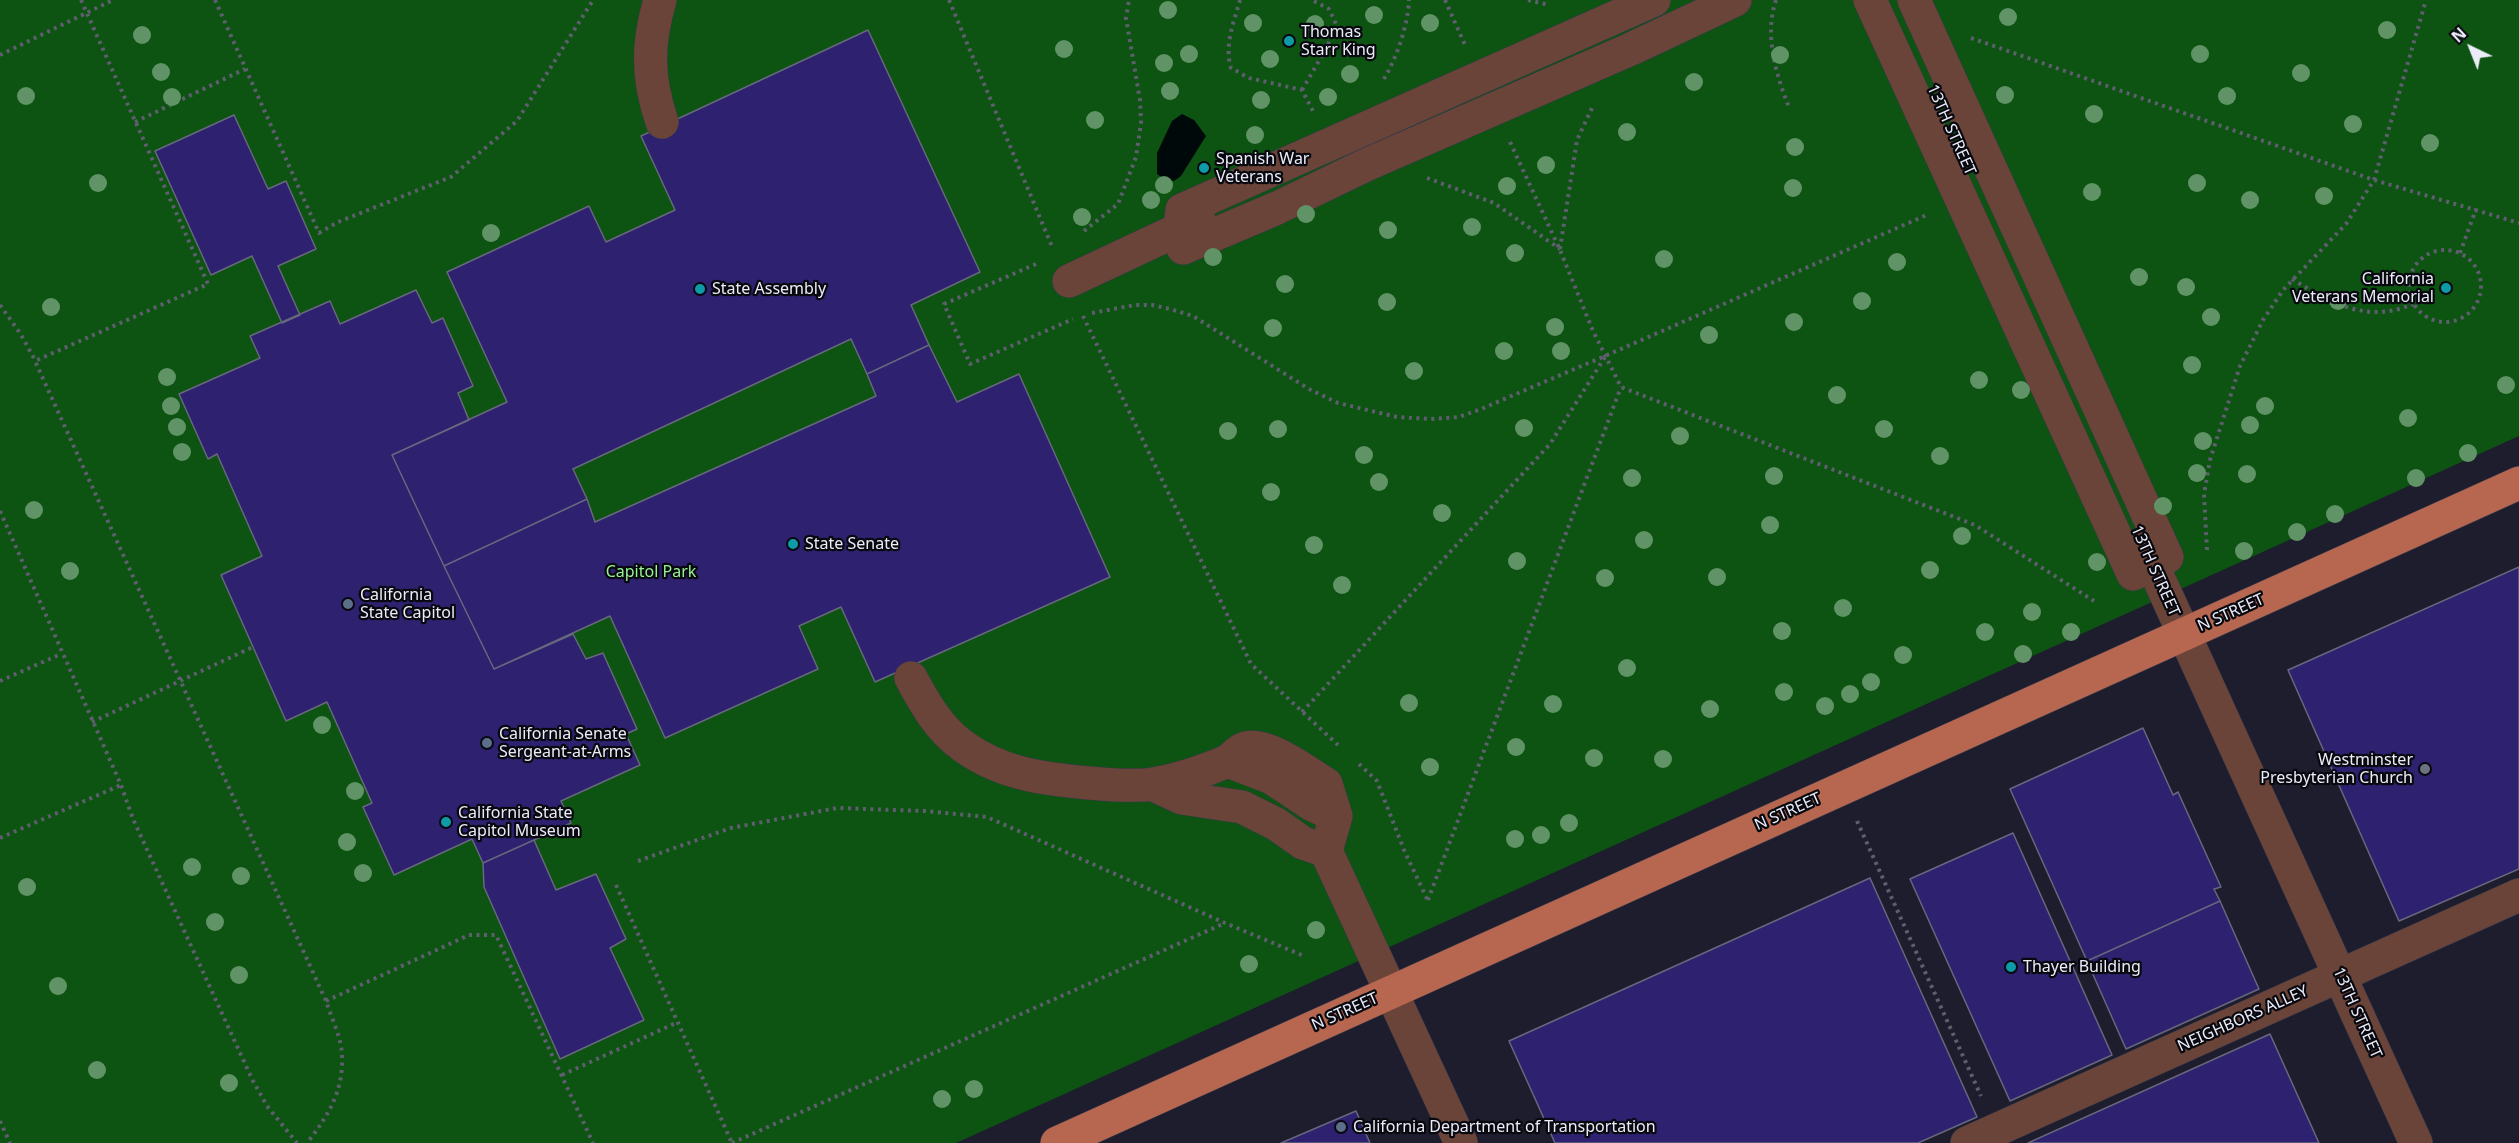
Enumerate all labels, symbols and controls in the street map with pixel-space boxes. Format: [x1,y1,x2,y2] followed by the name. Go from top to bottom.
[2441,18,2501,78] north arrow
[1301,22,1376,60] place label: Thomas Starr King
[2446,22,2471,47] text: N
[1282,34,1296,48] marker: Thomas Starr King
[1922,82,1980,178] street label: 13TH STREET
[1216,149,1309,187] place label: Spanish War Veterans
[1197,161,1211,175] marker: Spanish War Veterans
[2292,269,2434,307] place label: California Veterans Memorial
[712,279,826,299] place label: State Assembly
[2439,281,2453,295] marker: California Veterans Memorial
[693,282,707,296] marker: State Assembly
[2126,523,2184,619] street label: 13TH STREET
[805,534,899,554] place label: State Senate
[786,537,800,551] marker: State Senate
[606,562,696,582] park label: Capitol Park
[360,585,455,623] place label: California State Capitol
[2195,590,2267,636] street label: N STREET
[341,597,355,611] marker: California State Capitol
[499,724,631,762] place label: California Senate Sergeant-at-Arms
[480,736,494,750] marker: California Senate Sergeant-at-Arms
[2260,750,2413,788] place label: Westminster Presbyterian Church
[2418,762,2432,776] marker: Westminster Presbyterian Church
[1752,789,1824,835] street label: N STREET
[458,803,581,841] place label: California State Capitol Museum
[439,815,453,829] marker: California State Capitol Museum
[2023,957,2141,977] place label: Thayer Building
[2004,960,2018,974] marker: Thayer Building
[2328,965,2386,1061] street label: 13TH STREET
[2175,982,2311,1056] street label: NEIGHBORS ALLEY
[1309,989,1381,1035] street label: N STREET
[1353,1117,1656,1137] place label: California Department of Transportation
[1334,1120,1348,1134] marker: California Department of Transportation

